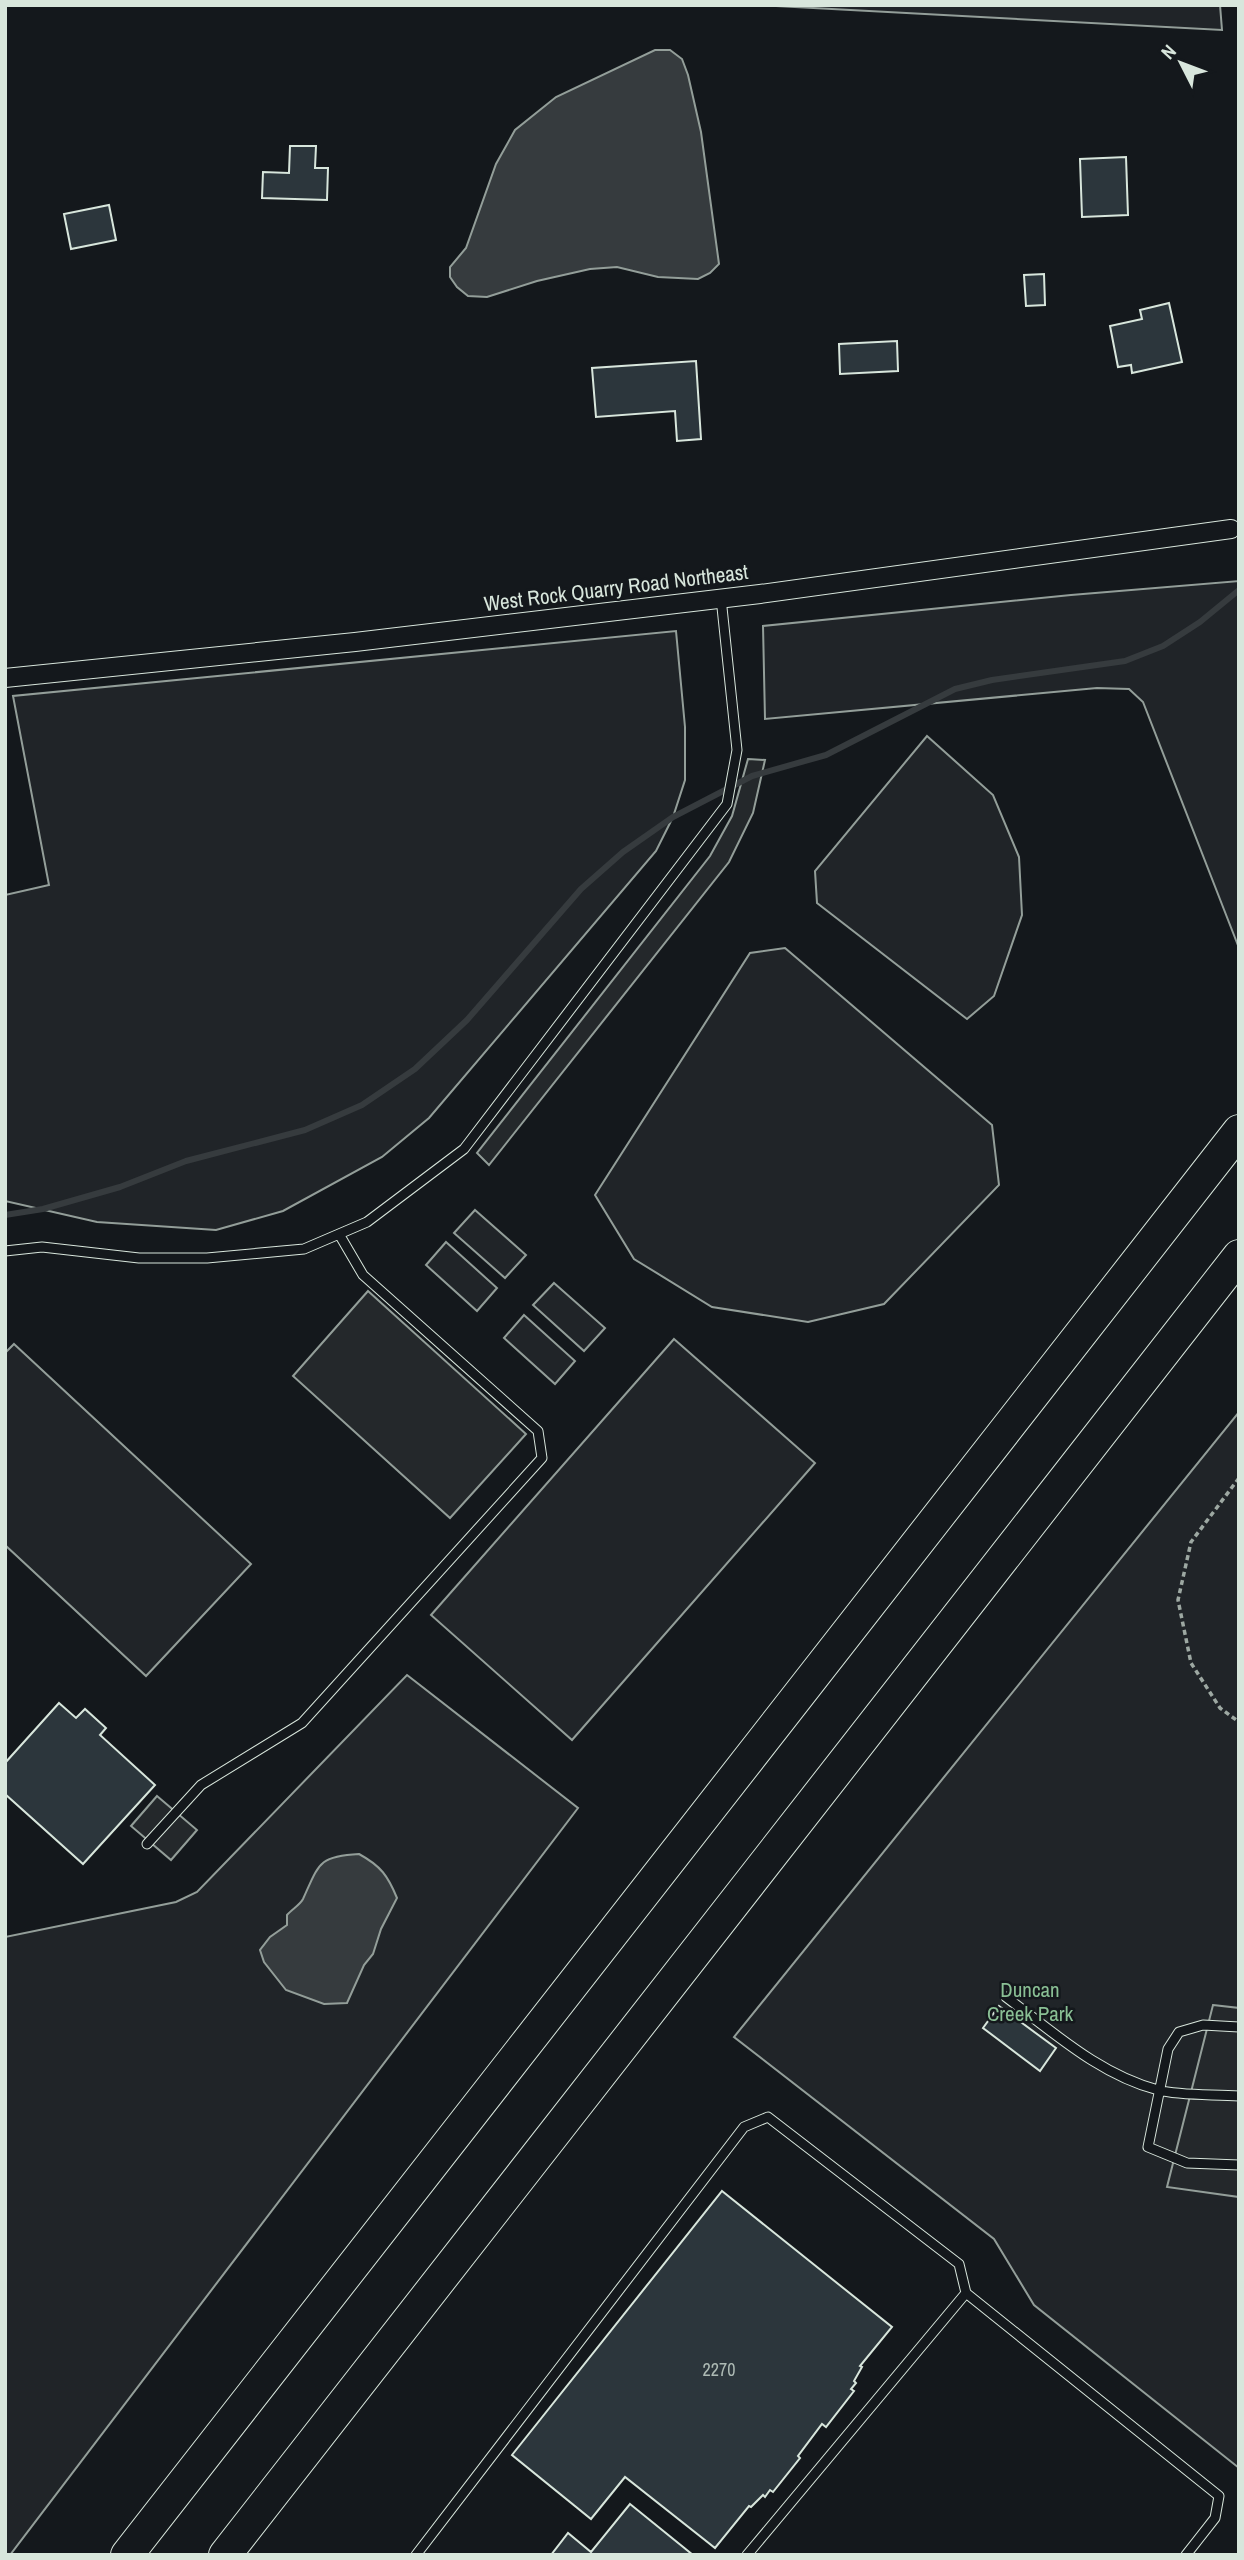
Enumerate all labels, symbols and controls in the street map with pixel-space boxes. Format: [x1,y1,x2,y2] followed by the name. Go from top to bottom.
[1146,28,1216,98] north arrow
[1155,39,1182,65] text: N
[482,557,750,618] street label: West Rock Quarry Road Northeast
[987,1975,1073,2028] park label: Duncan Creek Park
[703,2357,735,2382] house number: 2270

